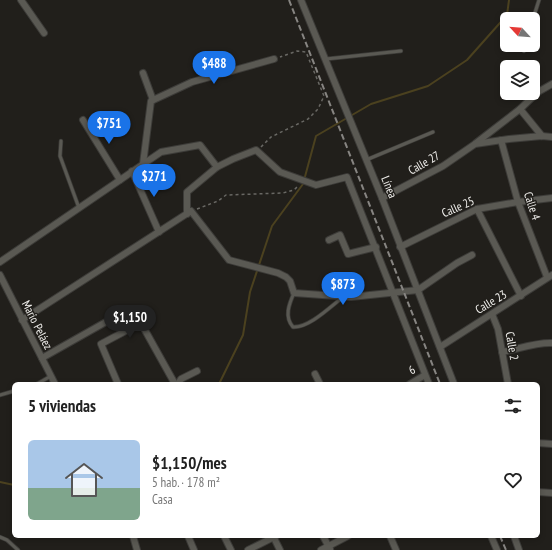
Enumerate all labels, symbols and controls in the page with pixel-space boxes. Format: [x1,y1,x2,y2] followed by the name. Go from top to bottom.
[500,12,540,52] north arrow
[500,12,540,100] map controls
[190,51,238,85] pin: $488
[202,55,226,72] text: $488
[500,60,540,100] button: layers
[85,111,133,145] pin: $751
[97,115,121,132] text: $751
[405,148,442,178] street label: Calle 27
[130,164,178,198] pin: $271
[142,168,166,185] text: $271
[378,174,401,200] street label: Línea
[521,190,544,222] street label: Calle 4
[439,193,476,220] street label: Calle 25
[319,272,367,306] pin: $873
[331,276,355,293] text: $873
[472,286,509,317] street label: Calle 23
[19,298,56,352] street label: Mario Peláez
[97,305,163,339] pin: $1,150
[113,309,147,326] text: $1,150
[503,331,522,361] street label: Calle 2
[406,362,418,377] street label: 6
[28,395,96,417] text: 5 viviendas
[502,395,524,417] icon: filters
[152,452,227,474] text: $1,150/mes
[60,456,108,504] icon: home
[502,469,524,491] icon: heart
[152,474,220,491] text: 5 hab. · 178 m²
[152,491,173,508] text: Casa

